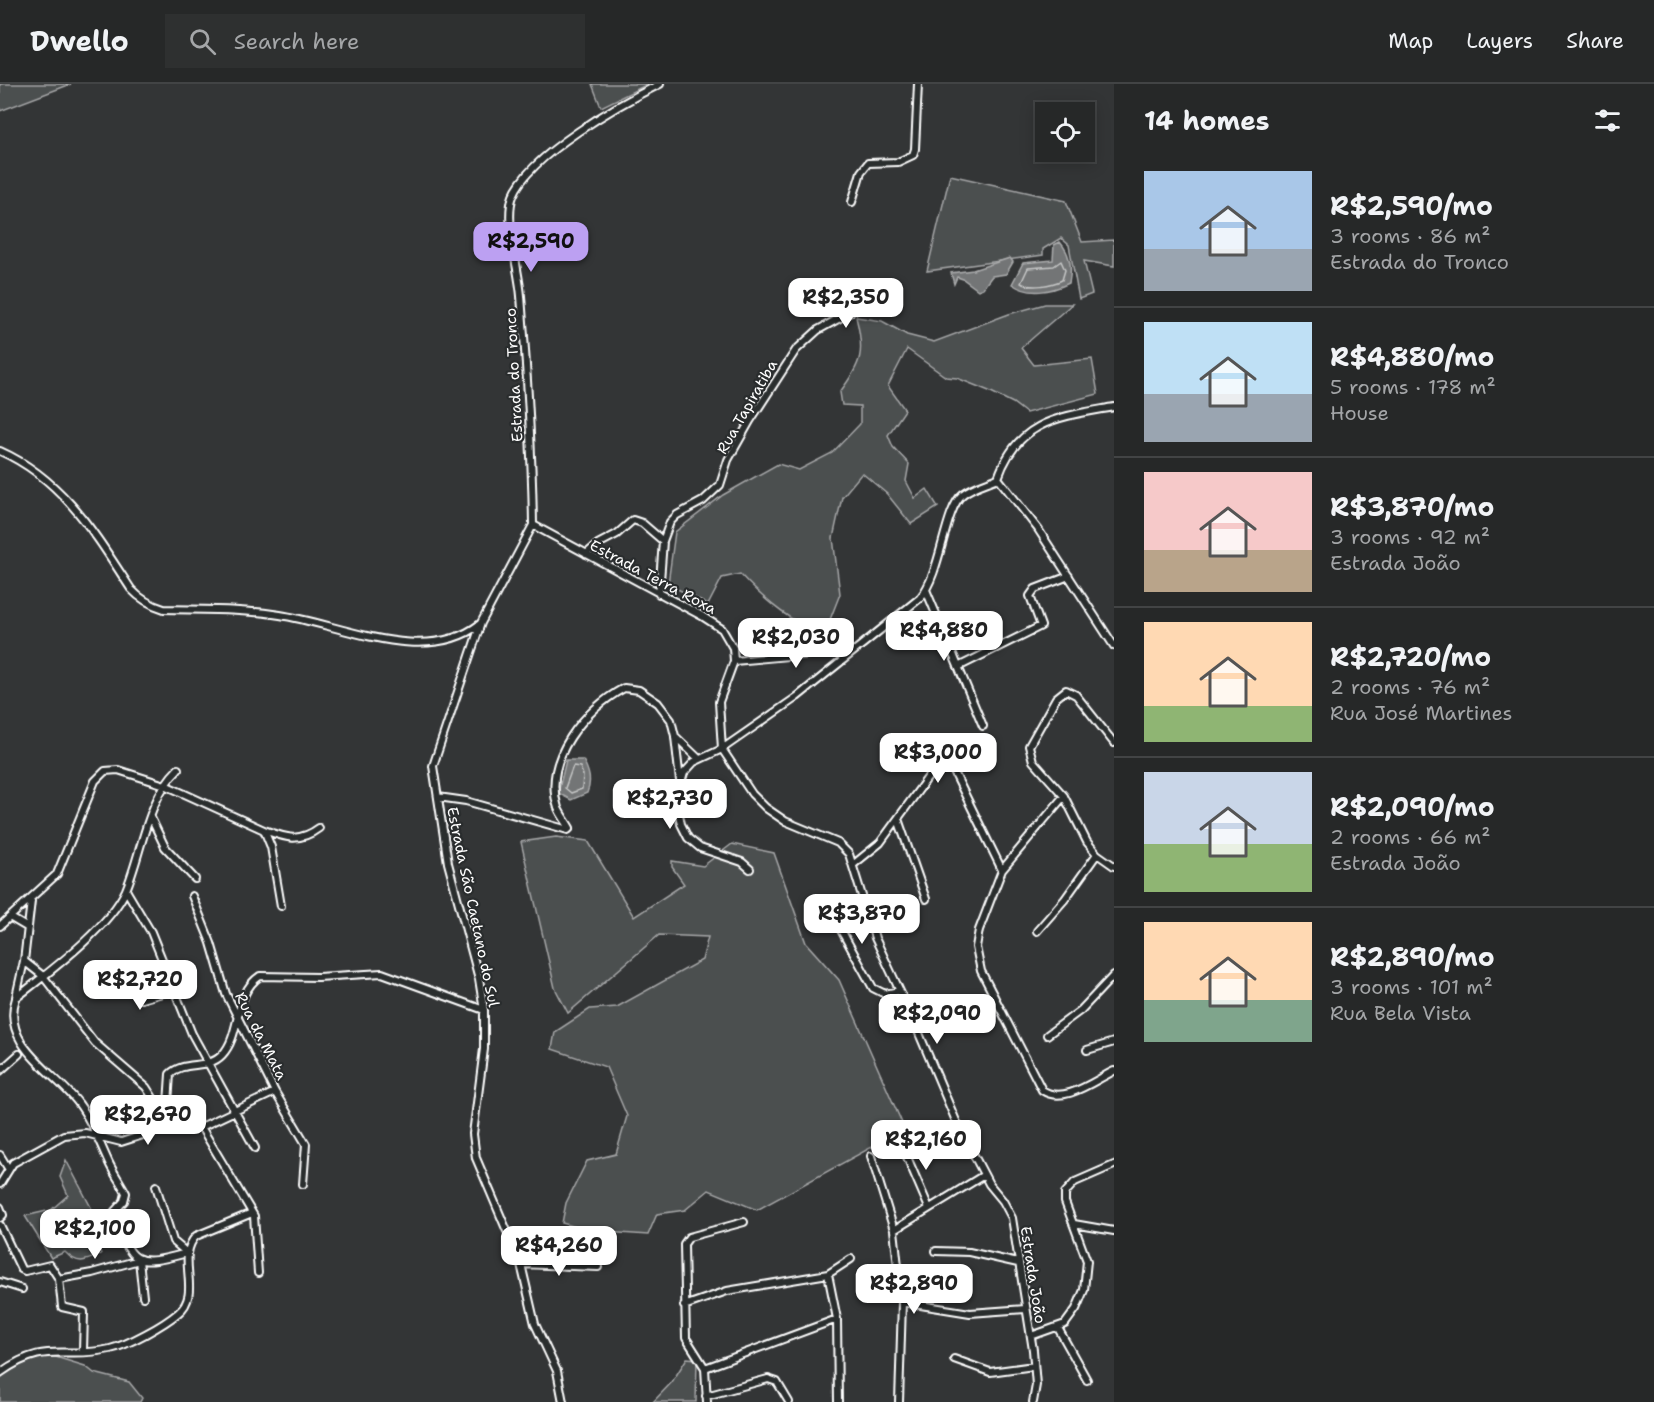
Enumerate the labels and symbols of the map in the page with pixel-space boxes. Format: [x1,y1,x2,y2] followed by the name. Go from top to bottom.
[476,222,586,273] pin: R$2,590
[791,278,901,329] pin: R$2,350
[501,308,527,442] street label: Estrada do Tronco
[712,356,782,458] street label: Rua Tapiratiba
[586,535,720,619] street label: Estrada Terra Roxa
[889,611,999,662] pin: R$4,880
[741,618,851,669] pin: R$2,030
[883,733,993,784] pin: R$3,000
[615,779,725,830] pin: R$2,730
[442,805,504,1009] street label: Estrada São Caetano do Sul
[807,894,917,945] pin: R$3,870
[85,960,195,1011] pin: R$2,720
[230,989,292,1084] street label: Rua da Mata
[882,994,992,1045] pin: R$2,090
[93,1095,203,1146] pin: R$2,670
[871,1120,981,1171] pin: R$2,160
[40,1209,150,1260] pin: R$2,100
[1015,1225,1051,1325] street label: Estrada João
[504,1226,614,1277] pin: R$4,260
[859,1264,969,1315] pin: R$2,890

